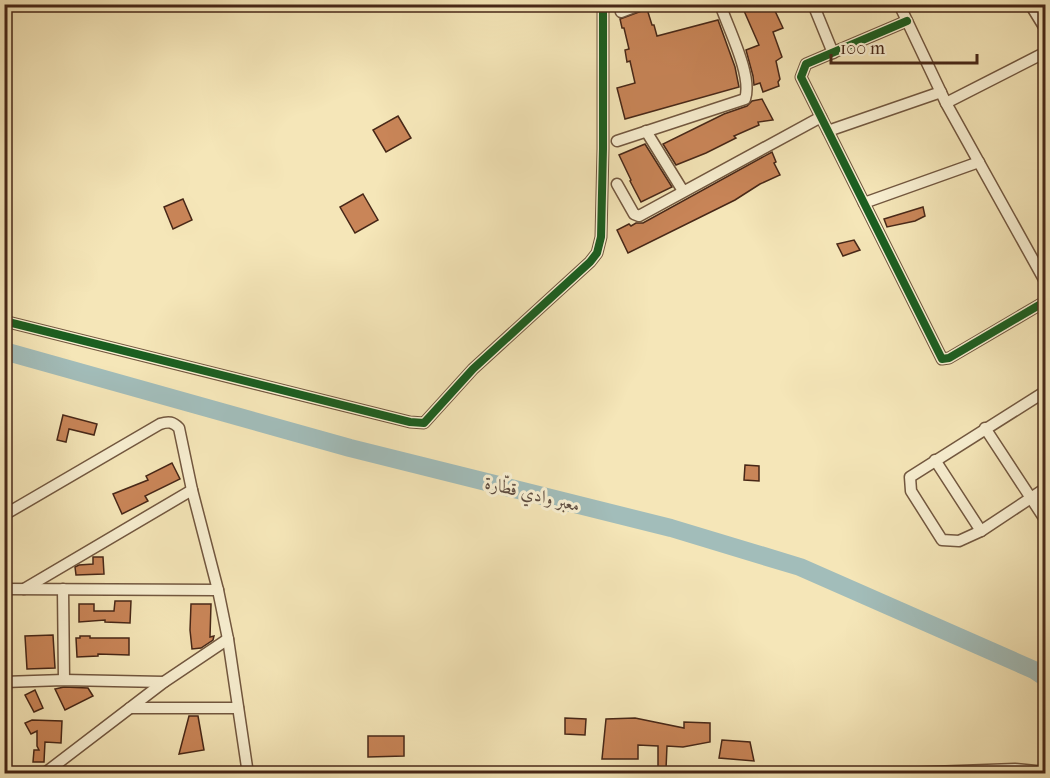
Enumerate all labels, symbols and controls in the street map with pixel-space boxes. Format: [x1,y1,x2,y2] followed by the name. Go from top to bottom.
[831,27,976,65] scale bar
[840,38,885,59] text: 100 m
[481,469,583,520] water label: معبر وادي قطّارة

